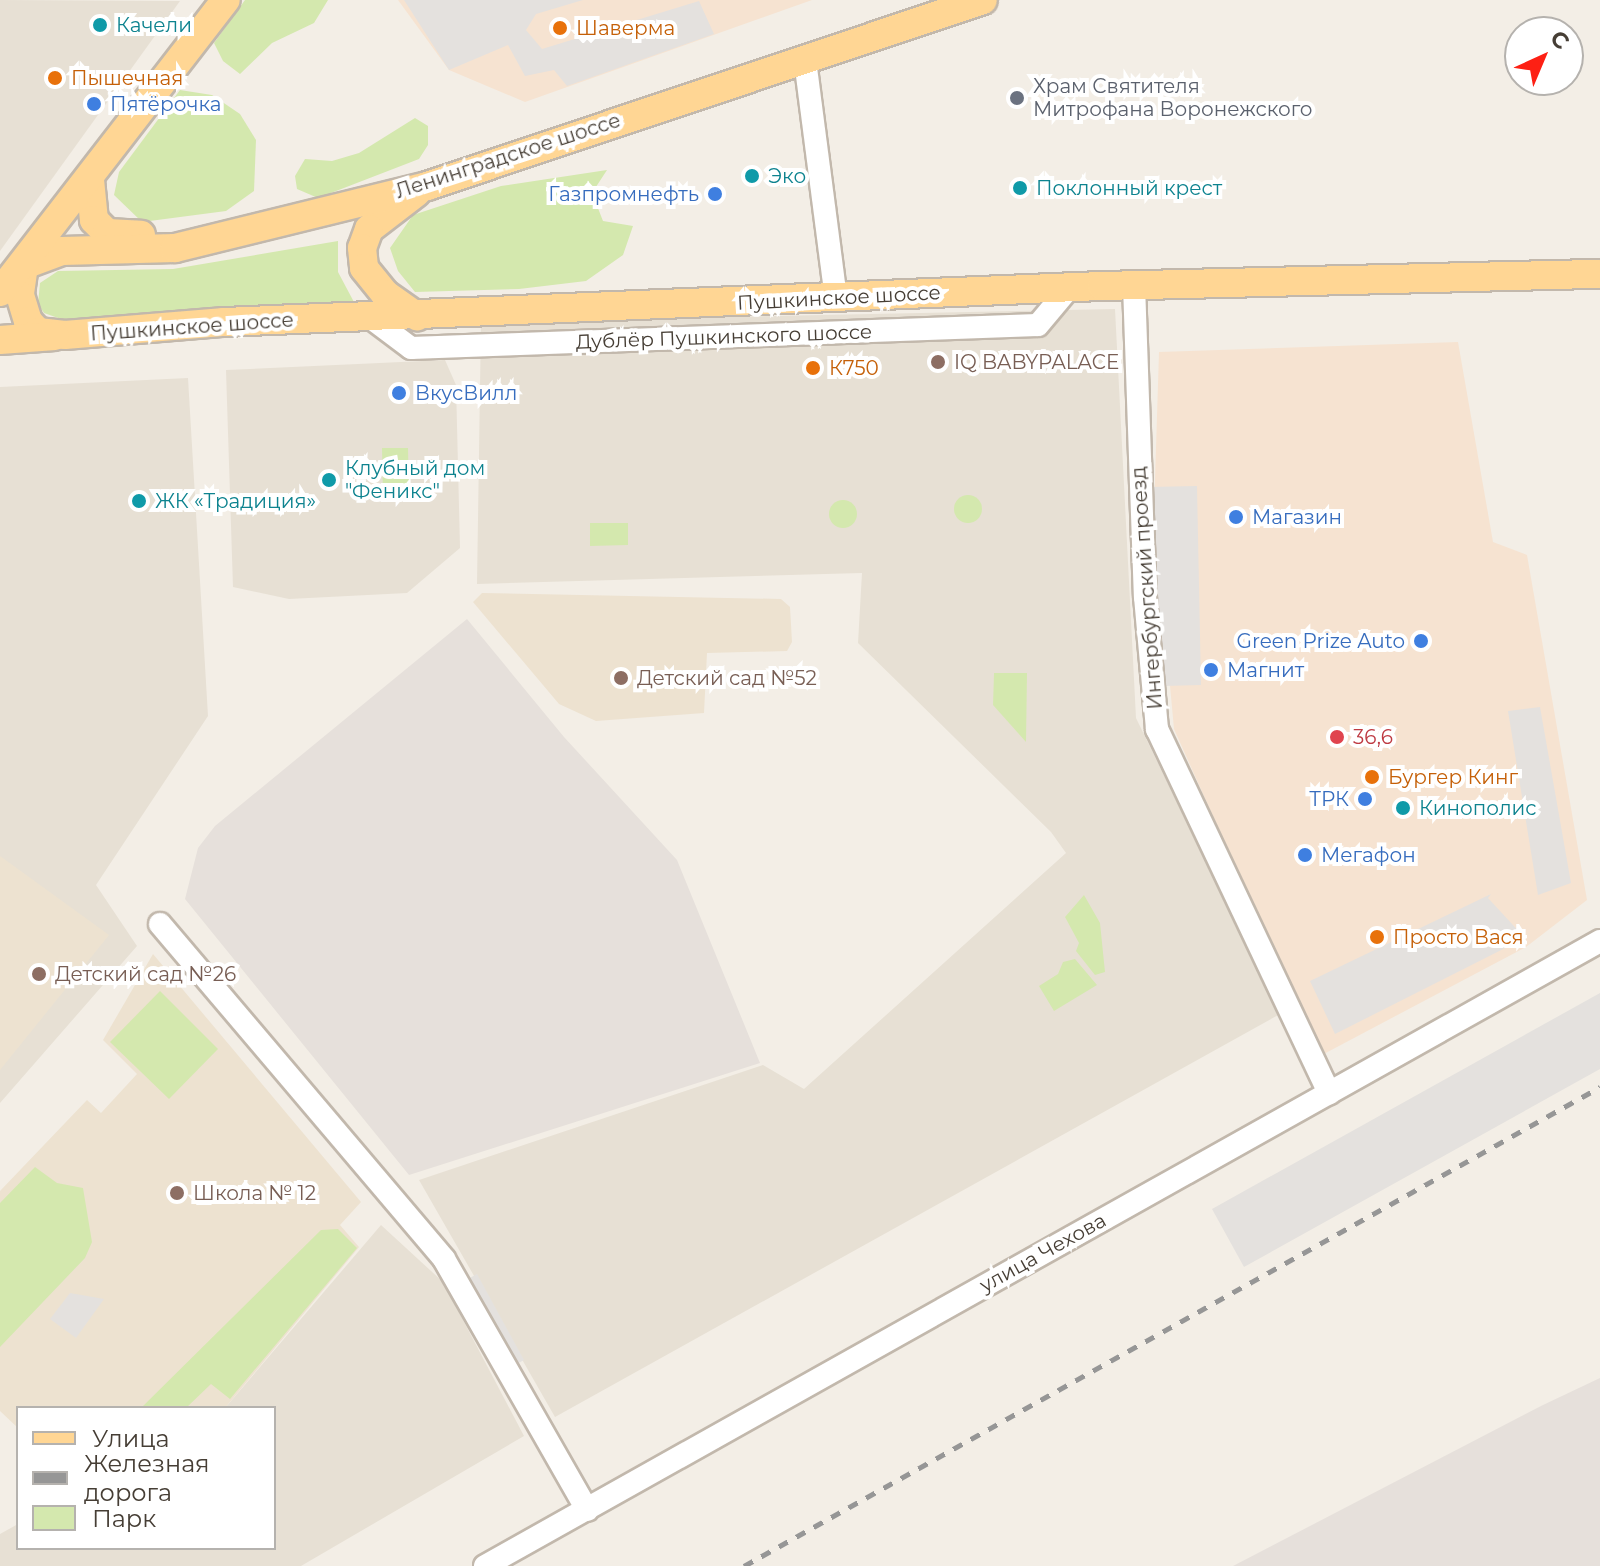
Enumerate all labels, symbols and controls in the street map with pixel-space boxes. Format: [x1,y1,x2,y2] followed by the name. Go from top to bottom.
[116,13,192,37] place label: Качели
[91,16,109,34] marker: Качели
[576,16,675,40] place label: Шаверма
[1504,16,1584,96] north arrow
[551,19,569,37] marker: Шаверма
[1544,25,1575,55] text: С
[71,66,183,90] place label: Пышечная
[46,69,64,87] marker: Пышечная
[1033,74,1312,121] place label: Храм Святителя Митрофана Воронежского
[1008,89,1026,107] marker: Храм Святителя Митрофана Воронежского
[110,92,221,116] place label: Пятёрочка
[85,95,103,113] marker: Пятёрочка
[392,108,624,204] street label: Ленинградское шоссе
[768,164,806,188] place label: Эко
[743,167,761,185] marker: Эко
[1036,176,1222,200] place label: Поклонный крест
[1011,179,1029,197] marker: Поклонный крест
[548,182,699,206] place label: Газпромнефть
[706,185,724,203] marker: Газпромнефть
[737,281,941,315] street label: Пушкинское шоссе
[90,308,294,346] street label: Пушкинское шоссе
[575,320,873,354] street label: Дублёр Пушкинского шоссе
[954,350,1119,374] place label: IQ BABYPALACE
[929,353,947,371] marker: IQ BABYPALACE
[829,356,879,380] place label: К750
[804,359,822,377] marker: К750
[415,381,517,405] place label: ВкусВилл
[390,384,408,402] marker: ВкусВилл
[345,456,485,503] place label: Клубный дом "Феникс"
[1127,466,1167,710] street label: Ингербургский проезд
[320,471,338,489] marker: Клубный дом "Феникс"
[155,489,316,513] place label: ЖК «Традиция»
[130,492,148,510] marker: ЖК «Традиция»
[1252,505,1342,529] place label: Магазин
[1227,508,1245,526] marker: Магазин
[1236,629,1405,653] place label: Green Prize Auto
[1412,632,1430,650] marker: Green Prize Auto
[1227,658,1304,682] place label: Магнит
[1202,661,1220,679] marker: Магнит
[637,666,817,690] place label: Детский сад №52
[612,669,630,687] marker: Детский сад №52
[1353,725,1393,749] place label: 36,6
[1328,728,1346,746] marker: 36,6
[1388,765,1518,789] place label: Бургер Кинг
[1363,768,1381,786] marker: Бургер Кинг
[1309,787,1349,811] place label: ТРК
[1356,790,1374,808] marker: ТРК
[1419,796,1537,820] place label: Кинополис
[1394,799,1412,817] marker: Кинополис
[1321,843,1416,867] place label: Мегафон
[1296,846,1314,864] marker: Мегафон
[1393,925,1524,949] place label: Просто Вася
[1368,928,1386,946] marker: Просто Вася
[55,962,236,986] place label: Детский сад №26
[30,965,48,983] marker: Детский сад №26
[193,1181,316,1205] place label: Школа № 12
[168,1184,186,1202] marker: Школа № 12
[976,1208,1110,1298] street label: улица Чехова
[16,1406,276,1550] legend
[92,1424,170,1453] text: Улица
[84,1449,210,1507] text: Железная дорога
[92,1504,156,1533] text: Парк

